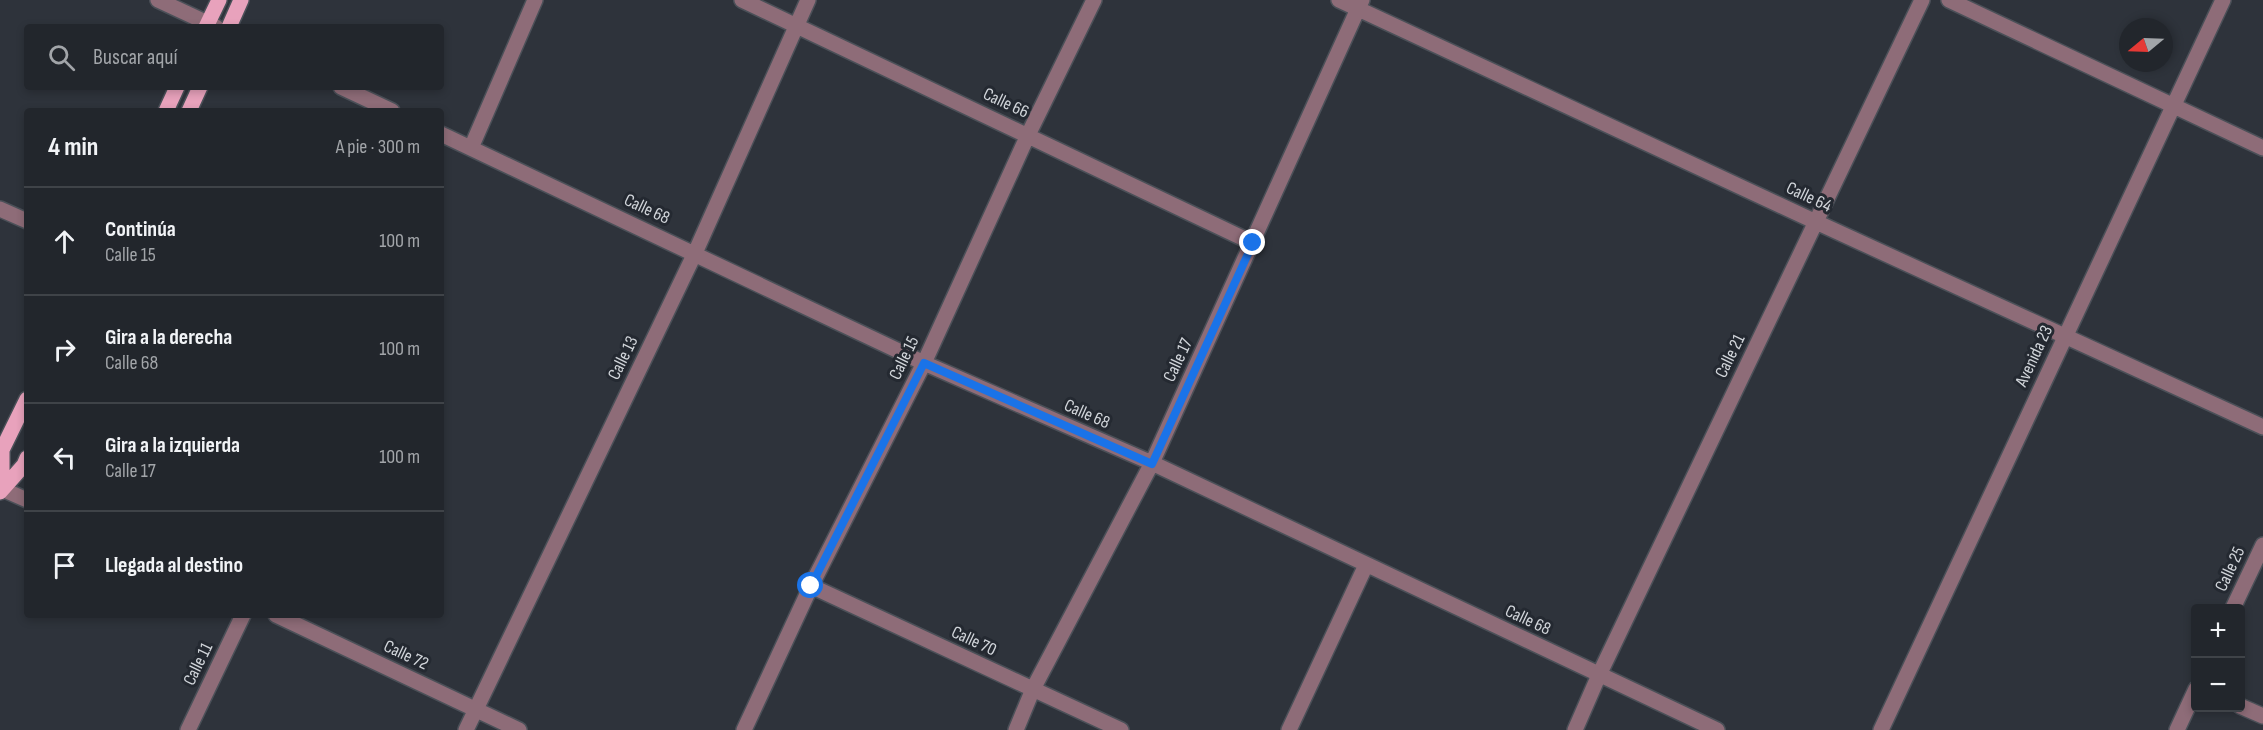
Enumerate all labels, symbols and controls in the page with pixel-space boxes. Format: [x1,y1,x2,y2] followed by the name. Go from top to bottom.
[2119,18,2173,72] north arrow
[24,24,444,90] search box
[45,41,78,74] icon: search
[93,44,178,71] text: Buscar aquí
[980,83,1032,123] street label: Calle 66
[48,132,98,163] text: 4 min
[336,135,420,159] text: A pie · 300 m
[1783,177,1836,217] street label: Calle 64
[621,189,673,229] street label: Calle 68
[105,216,176,243] text: Continúa
[48,225,81,258] icon: ahead
[379,229,420,253] text: 100 m
[1239,229,1265,255] route end
[105,243,156,267] text: Calle 15
[2010,322,2057,391] street label: Avenida 23
[105,324,232,351] text: Gira a la derecha
[1710,330,1750,381] street label: Calle 21
[48,333,81,366] icon: right
[603,333,643,383] street label: Calle 13
[885,333,923,383] street label: Calle 15
[1159,334,1197,385] street label: Calle 17
[379,337,420,361] text: 100 m
[105,351,158,375] text: Calle 68
[1061,395,1113,433] street label: Calle 68
[105,432,240,459] text: Gira a la izquierda
[48,441,81,474] icon: left
[379,445,420,469] text: 100 m
[105,459,156,483] text: Calle 17
[2211,543,2249,595] street label: Calle 25
[48,549,81,582] icon: arrive
[105,552,243,579] text: Llegada al destino
[797,572,823,598] route start
[1502,600,1554,640] street label: Calle 68
[2191,604,2245,712] map controls
[2191,604,2245,658] button: +
[948,621,1000,661] street label: Calle 70
[380,636,432,674] street label: Calle 72
[179,639,218,689] street label: Calle 11
[2191,658,2245,712] button: −

